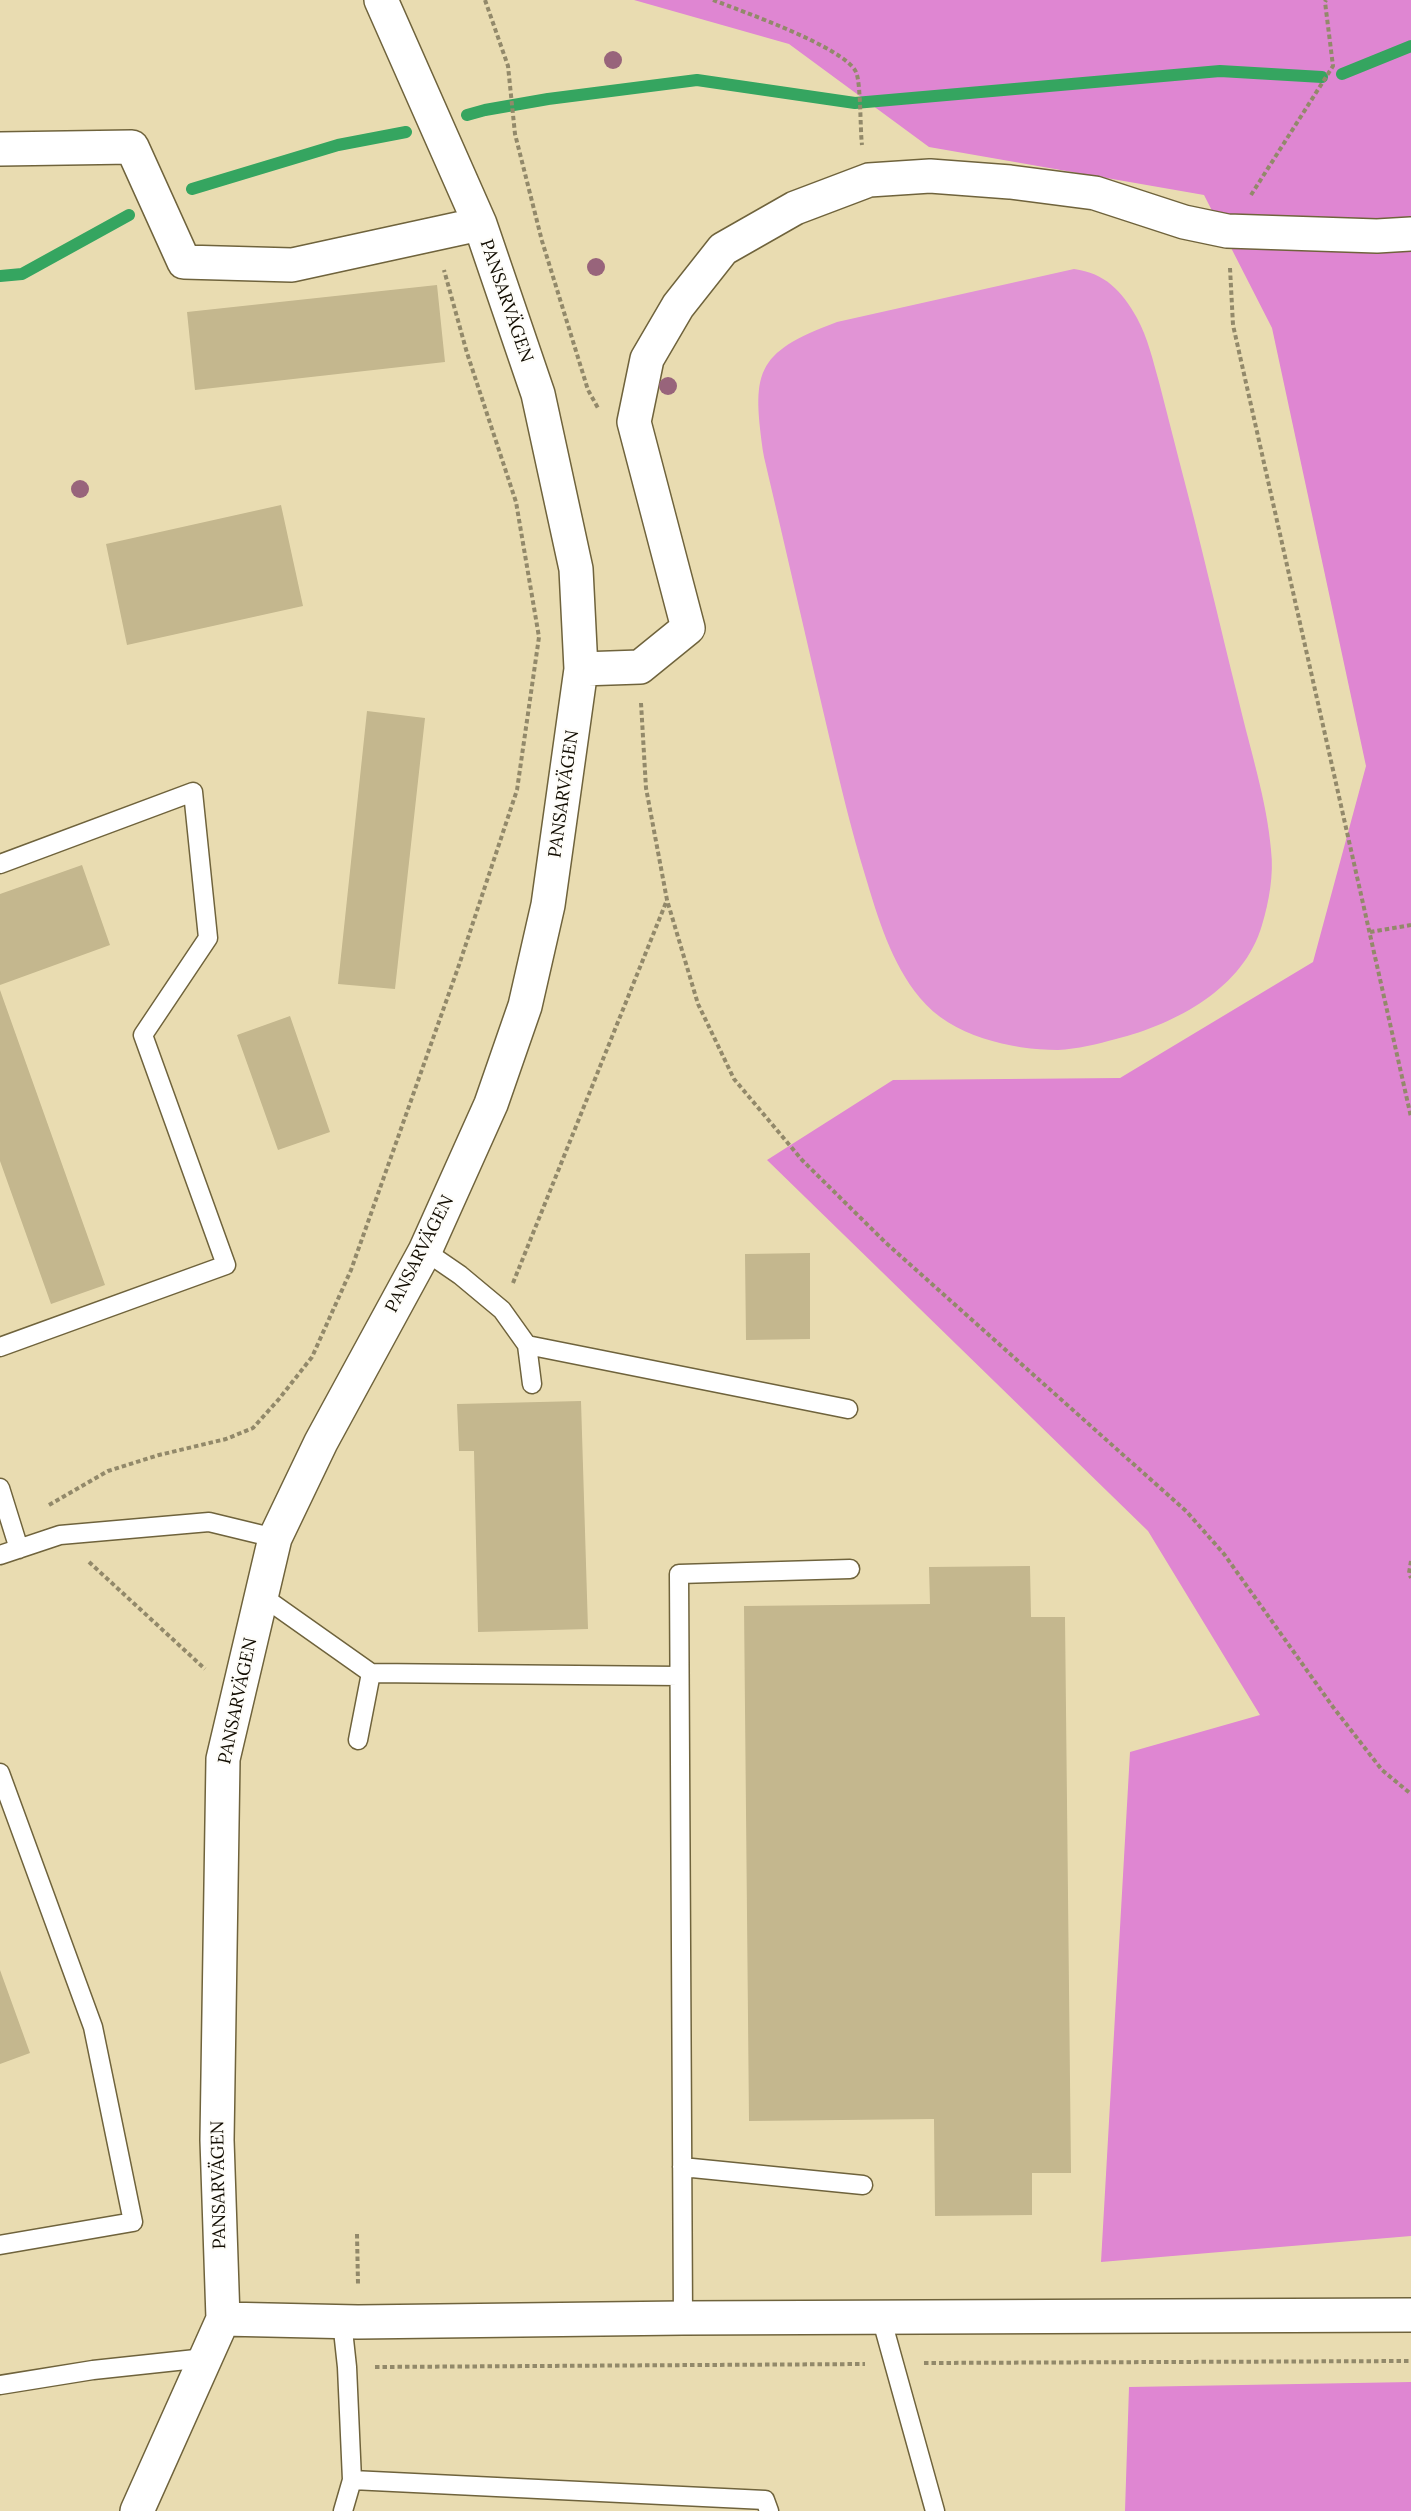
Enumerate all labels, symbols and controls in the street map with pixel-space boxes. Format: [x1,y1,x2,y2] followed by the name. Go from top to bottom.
[475,237,537,365] street label: PANSARVÄGEN
[544,729,584,859] street label: PANSARVÄGEN
[381,1192,459,1316] street label: PANSARVÄGEN
[214,1636,262,1766] street label: PANSARVÄGEN
[207,2120,231,2250] street label: PANSARVÄGEN

